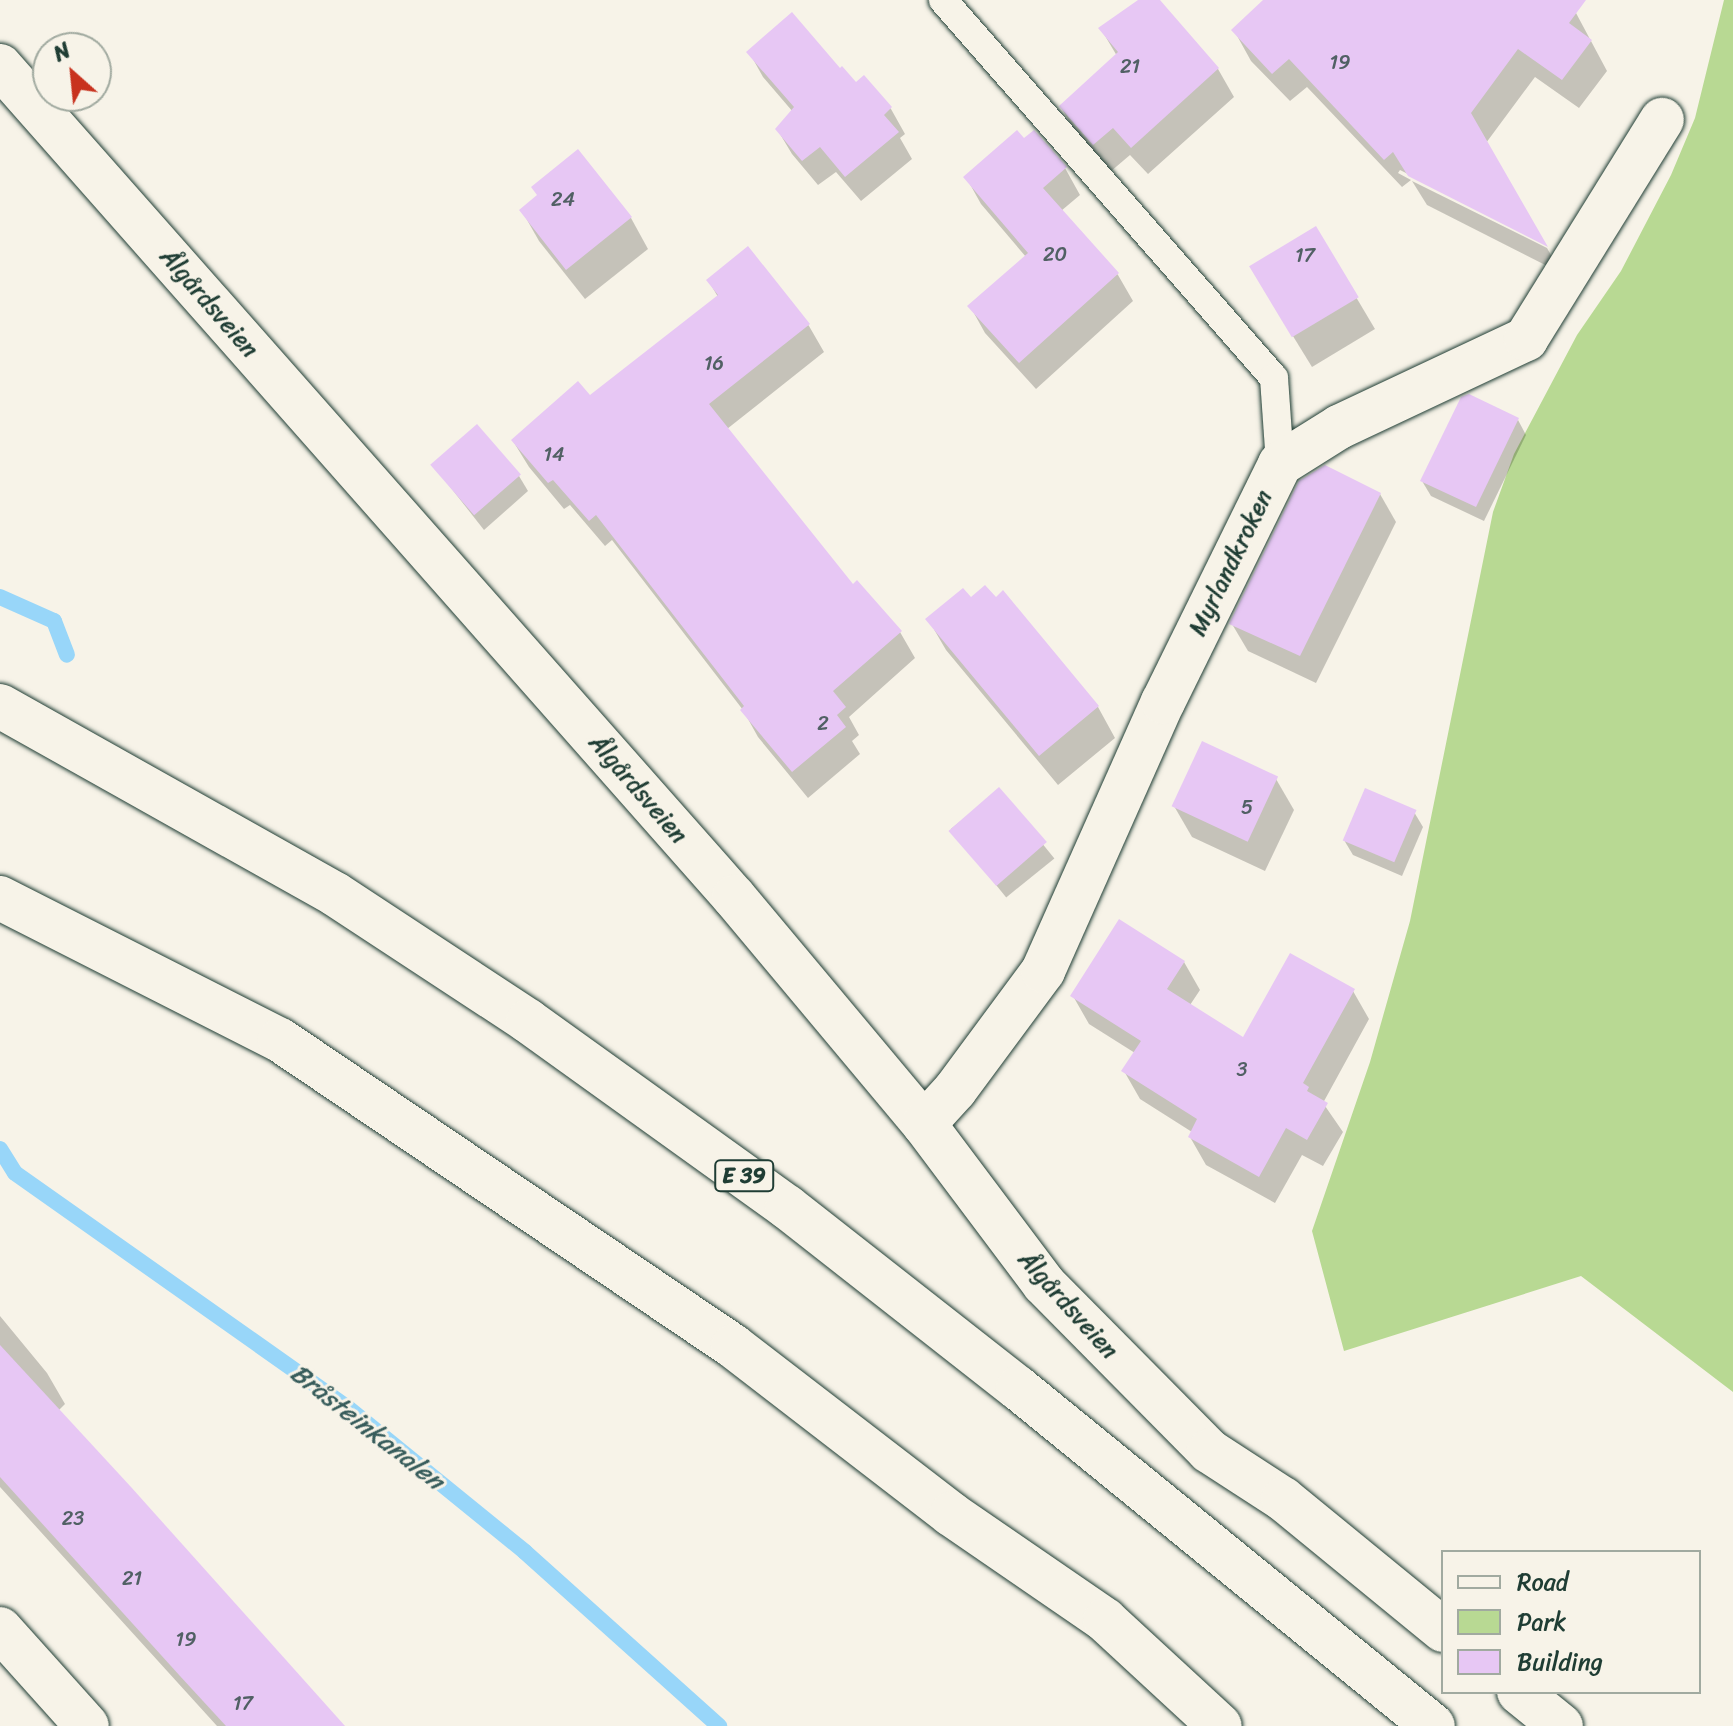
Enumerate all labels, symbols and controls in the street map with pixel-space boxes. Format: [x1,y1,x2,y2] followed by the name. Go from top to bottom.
[46,31,77,73] text: N
[32,32,112,112] north arrow
[1330,50,1350,74] house number: 19
[1120,54,1140,78] house number: 21
[551,187,575,211] house number: 24
[1043,242,1067,266] house number: 20
[154,243,264,363] street label: Ålgårdsveien
[1295,243,1315,267] house number: 17
[704,351,724,375] house number: 16
[543,442,565,466] house number: 14
[1183,485,1279,641] street label: Myrlandkroken
[817,711,829,735] house number: 2
[583,729,693,849] street label: Ålgårdsveien
[1241,795,1253,819] house number: 5
[1237,1057,1247,1081] house number: 3
[714,1158,774,1194] road number: E 39
[1012,1245,1124,1365] street label: Ålgårdsveien
[284,1357,450,1497] water label: Bråsteinkanalen
[62,1506,84,1530] house number: 23
[1441,1550,1701,1694] legend
[1517,1561,1568,1603] text: Road
[122,1566,142,1590] house number: 21
[1517,1601,1566,1643] text: Park
[176,1627,196,1651] house number: 19
[1517,1641,1603,1683] text: Building
[233,1691,253,1715] house number: 17

